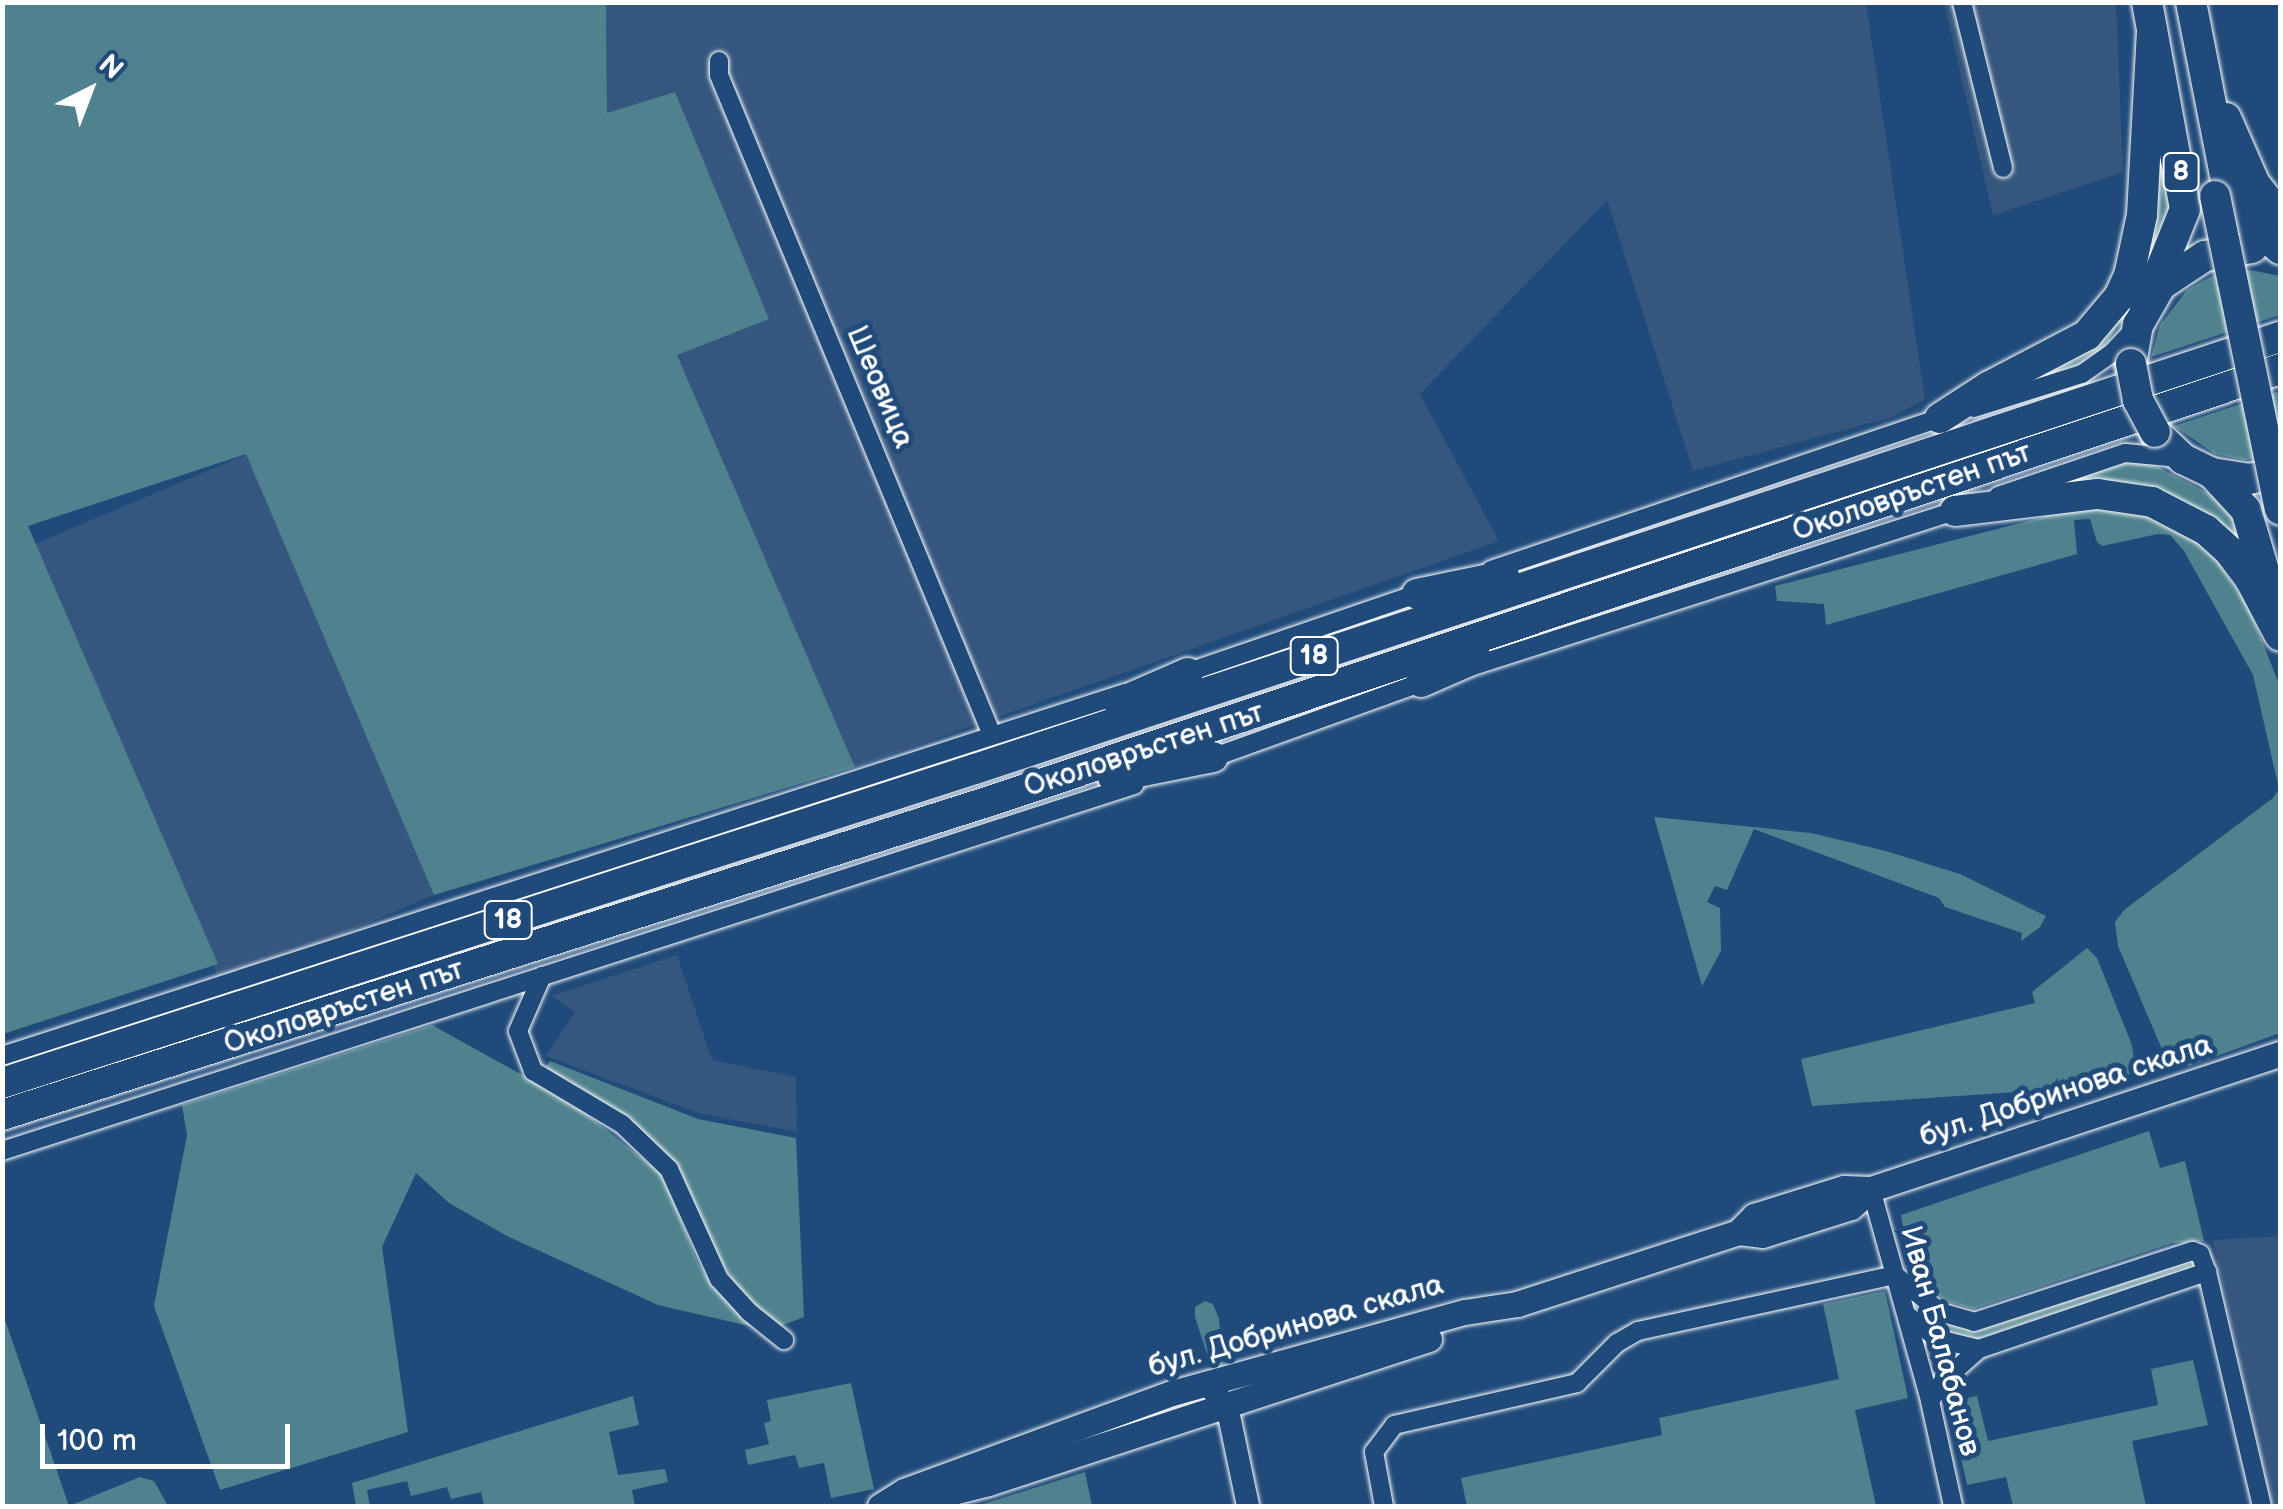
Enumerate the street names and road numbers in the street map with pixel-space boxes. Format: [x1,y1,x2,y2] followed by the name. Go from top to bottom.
[2161,149,2201,195] road number: 8
[838,320,922,454] street label: Шеовица
[1788,434,2036,550] street label: Околовръстен път
[1289,633,1339,679] road number: 18
[1020,694,1268,806] street label: Околовръстен път
[483,897,533,943] road number: 18
[220,951,468,1063] street label: Околовръстен път
[1915,1027,2217,1155] street label: бул. Добринова скала
[1892,1222,1988,1460] street label: Иван Балабанов
[1144,1267,1448,1385] street label: бул. Добринова скала

